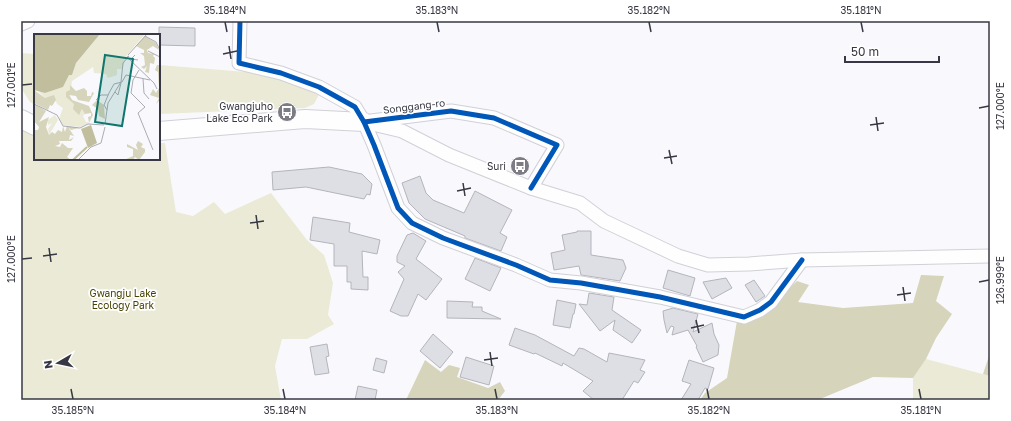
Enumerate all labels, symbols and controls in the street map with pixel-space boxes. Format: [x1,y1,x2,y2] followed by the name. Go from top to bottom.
[204,4,246,16] text: 35.184°N
[416,4,458,16] text: 35.183°N
[628,4,670,16] text: 35.182°N
[840,4,882,16] text: 35.181°N
[34,34,160,160] inset map
[845,38,939,64] scale bar
[851,44,879,59] text: 50 m
[5,62,17,108] text: 127.001°E
[994,82,1006,130] text: 127.000°E
[382,96,446,116] street label: Songgang-ro
[206,100,273,124] place label: Gwangjuho Lake Eco Park
[276,101,298,123] bus stop icon: Gwangjuho Lake Eco Park
[509,155,531,177] bus stop icon: Suri
[487,160,506,172] place label: Suri
[5,235,17,283] text: 127.000°E
[994,256,1006,304] text: 126.999°E
[90,287,157,311] park label: Gwangju Lake Ecology Park
[38,343,78,383] north arrow
[41,359,55,370] text: N
[52,404,94,416] text: 35.185°N
[264,404,306,416] text: 35.184°N
[476,404,518,416] text: 35.183°N
[688,404,730,416] text: 35.182°N
[900,404,942,416] text: 35.181°N

